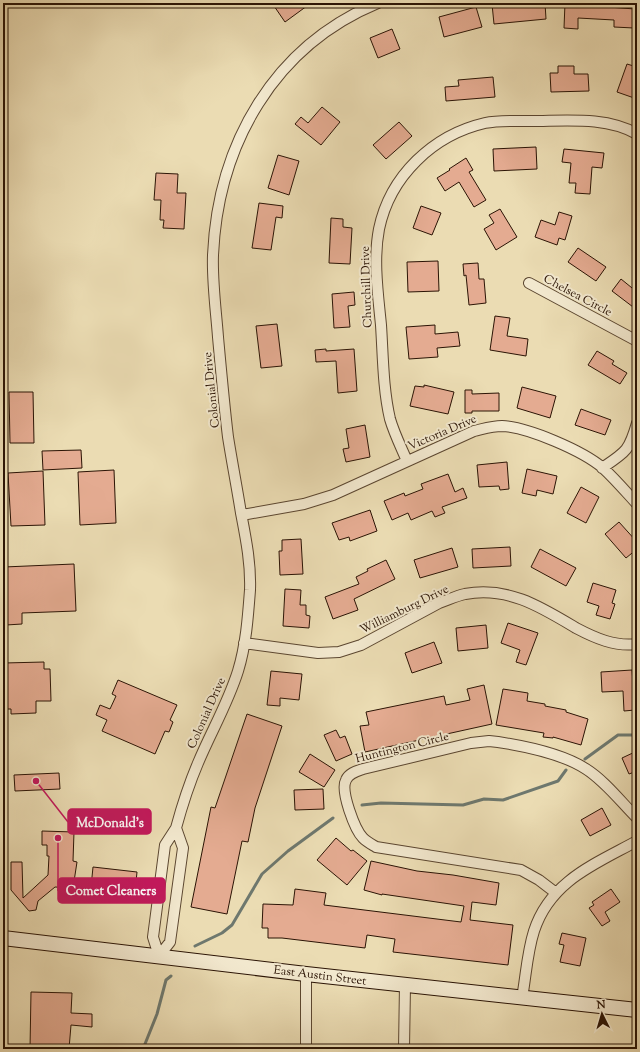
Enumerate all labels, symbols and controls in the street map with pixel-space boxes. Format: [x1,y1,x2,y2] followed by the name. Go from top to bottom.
[357,245,377,328] street label: Churchill Drive
[540,270,615,322] street label: Chelsea Circle
[199,351,225,429] street label: Colonial Drive
[405,410,480,456] street label: Victoria Drive
[357,580,452,639] street label: Williamburg Drive
[183,674,231,752] street label: Colonial Drive
[354,728,451,768] street label: Huntington Circle
[68,809,151,834] callout: McDonald's
[76,815,144,833] text: McDonald's
[58,878,165,903] callout: Comet Cleaners
[66,883,156,901] text: Comet Cleaners
[272,961,367,991] street label: East Austin Street
[582,994,622,1034] north arrow
[595,997,607,1013] text: N

